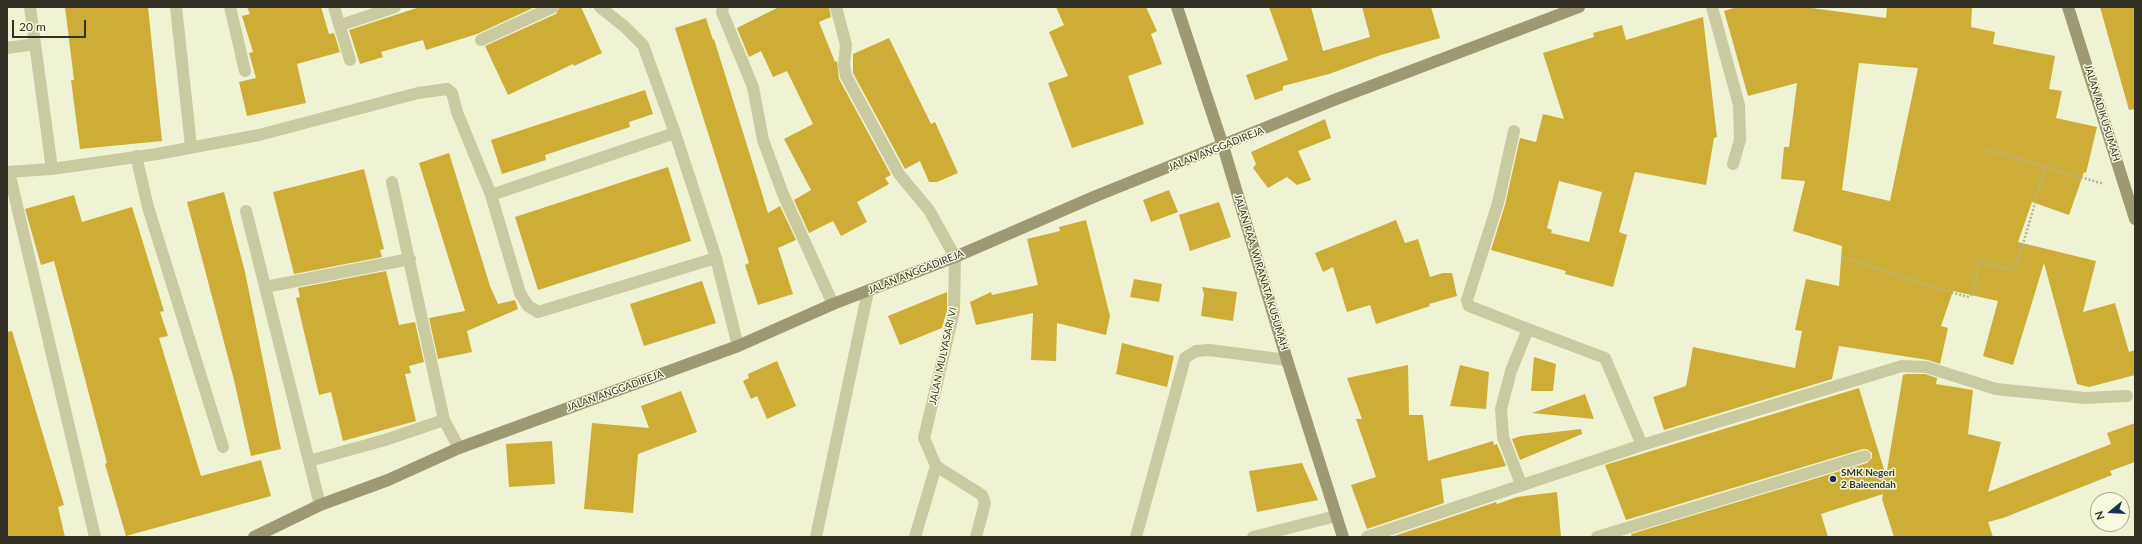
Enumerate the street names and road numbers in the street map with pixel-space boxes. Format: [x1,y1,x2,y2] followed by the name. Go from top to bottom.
[2082,63,2122,163] street label: JALAN ADIKUSUMAH
[1166,124,1266,174] street label: JALAN ANGGADIREJA
[1231,192,1291,352] street label: JALAN RAA. WIRANATA KUSUMAH
[866,247,966,297] street label: JALAN ANGGADIREJA
[927,306,959,406] street label: JALAN MULYASARI VI
[565,368,665,414] street label: JALAN ANGGADIREJA

